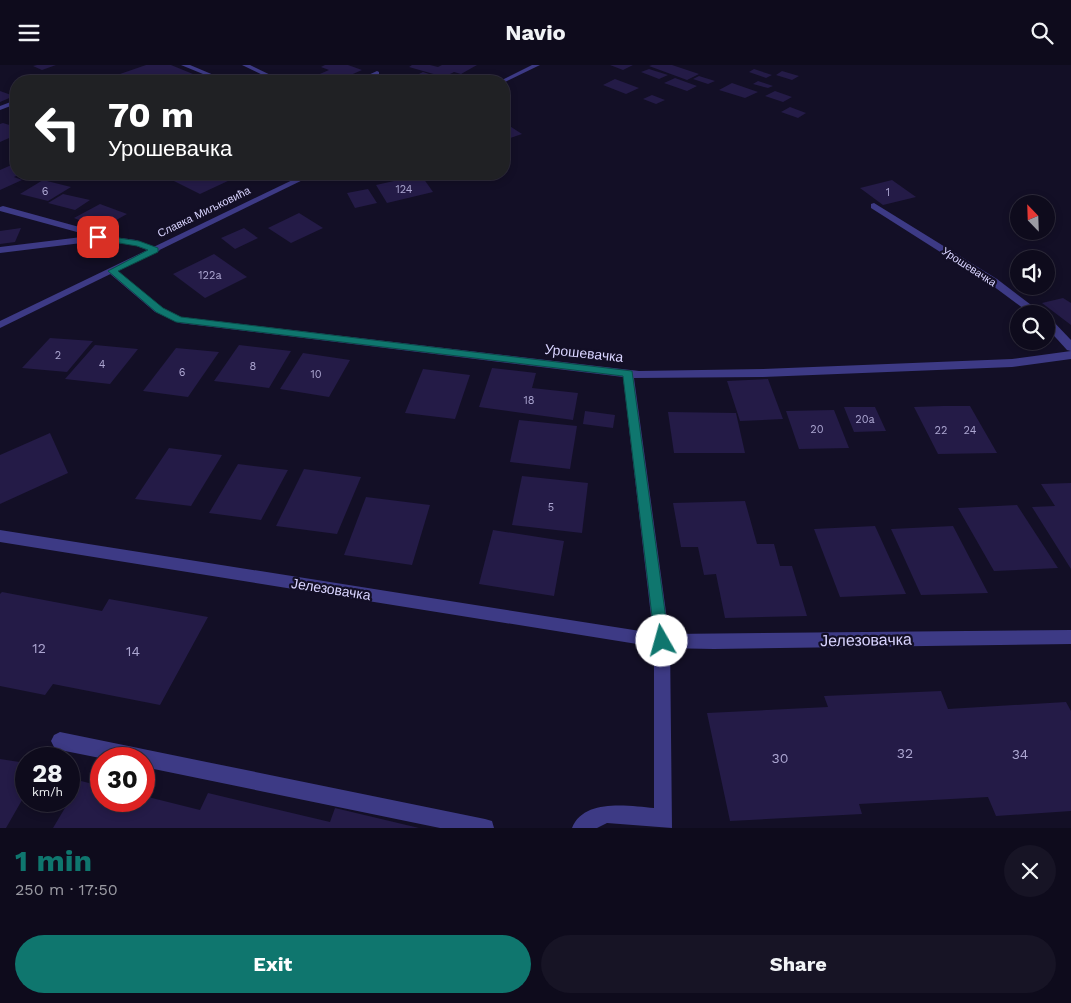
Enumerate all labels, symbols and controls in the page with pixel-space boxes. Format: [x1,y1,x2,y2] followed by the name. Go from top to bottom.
[15,19,43,47] icon: menu
[1028,19,1056,47] icon: search
[505,20,566,45] text: Navio
[108,94,194,136] text: 70 m
[25,95,90,160] icon: left
[108,136,232,161] text: Урошевачка
[155,183,253,240] street label: Славка Миљковића
[395,183,413,196] house number: 124
[42,185,49,198] house number: 6
[886,186,890,199] house number: 1
[1010,195,1055,240] north arrow
[1010,195,1055,350] map controls
[77,216,119,258] pin
[84,223,112,251] icon: arrive
[939,245,999,290] street label: Урошевачка
[1010,250,1055,295] button: sound
[198,269,222,282] house number: 122a
[1010,305,1055,350] button: search
[544,341,624,365] street label: Урошевачка
[55,349,61,362] house number: 2
[99,358,106,371] house number: 4
[250,360,257,373] house number: 8
[179,366,186,379] house number: 6
[310,368,322,381] house number: 10
[523,394,535,407] house number: 18
[855,413,875,426] house number: 20a
[810,423,824,436] house number: 20
[935,424,947,437] house number: 22
[964,424,977,437] house number: 24
[548,501,554,514] house number: 5
[290,575,372,603] street label: Јелезовачка
[635,614,687,666] position arrow
[820,630,912,650] street label: Јелезовачка
[32,640,46,656] house number: 12
[126,643,140,659] house number: 14
[897,745,913,761] house number: 32
[1012,746,1028,762] house number: 34
[90,747,155,812] speed limit sign: 30
[772,750,788,766] house number: 30
[32,759,63,788] text: 28
[32,785,63,799] text: km/h
[15,843,92,878] text: 1 min
[1004,845,1056,897] button: close
[15,880,118,899] text: 250 m · 17:50
[15,935,531,993] button: Exit
[541,935,1056,993] button: Share

